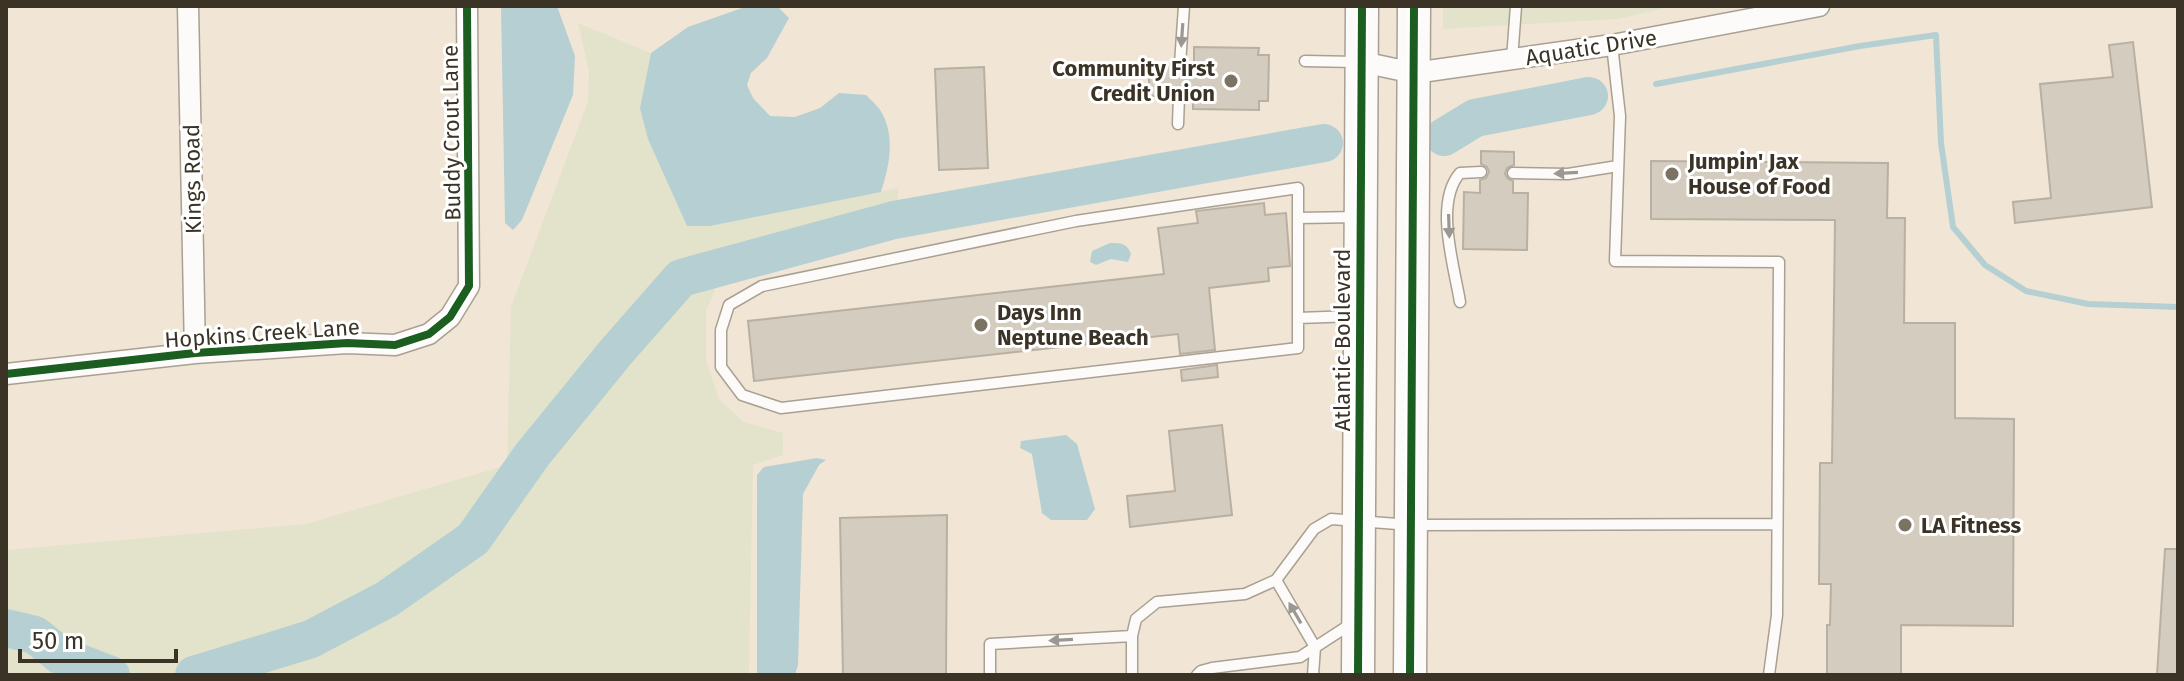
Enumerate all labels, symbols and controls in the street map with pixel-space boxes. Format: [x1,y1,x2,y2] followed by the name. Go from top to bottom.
[1175,23,1188,48] one-way arrow
[1523,24,1659,71] street label: Aquatic Drive
[436,45,467,221] street label: Buddy Crout Lane
[1052,55,1216,107] place label: Community First Credit Union
[1222,72,1240,90] marker: Community First Credit Union
[178,124,207,234] street label: Kings Road
[1687,148,1831,200] place label: Jumpin' Jax House of Food
[1663,165,1681,183] marker: Jumpin' Jax House of Food
[1553,167,1578,180] one-way arrow
[1442,214,1455,239] one-way arrow
[1329,249,1356,431] street label: Atlantic Boulevard
[997,299,1149,351] place label: Days Inn Neptune Beach
[163,313,361,354] street label: Hopkins Creek Lane
[972,316,990,334] marker: Days Inn Neptune Beach
[1921,512,2022,539] place label: LA Fitness
[1896,516,1914,534] marker: LA Fitness
[1288,602,1302,624] one-way arrow
[20,613,176,663] scale bar
[32,627,84,655] text: 50 m
[1048,634,1073,647] one-way arrow

